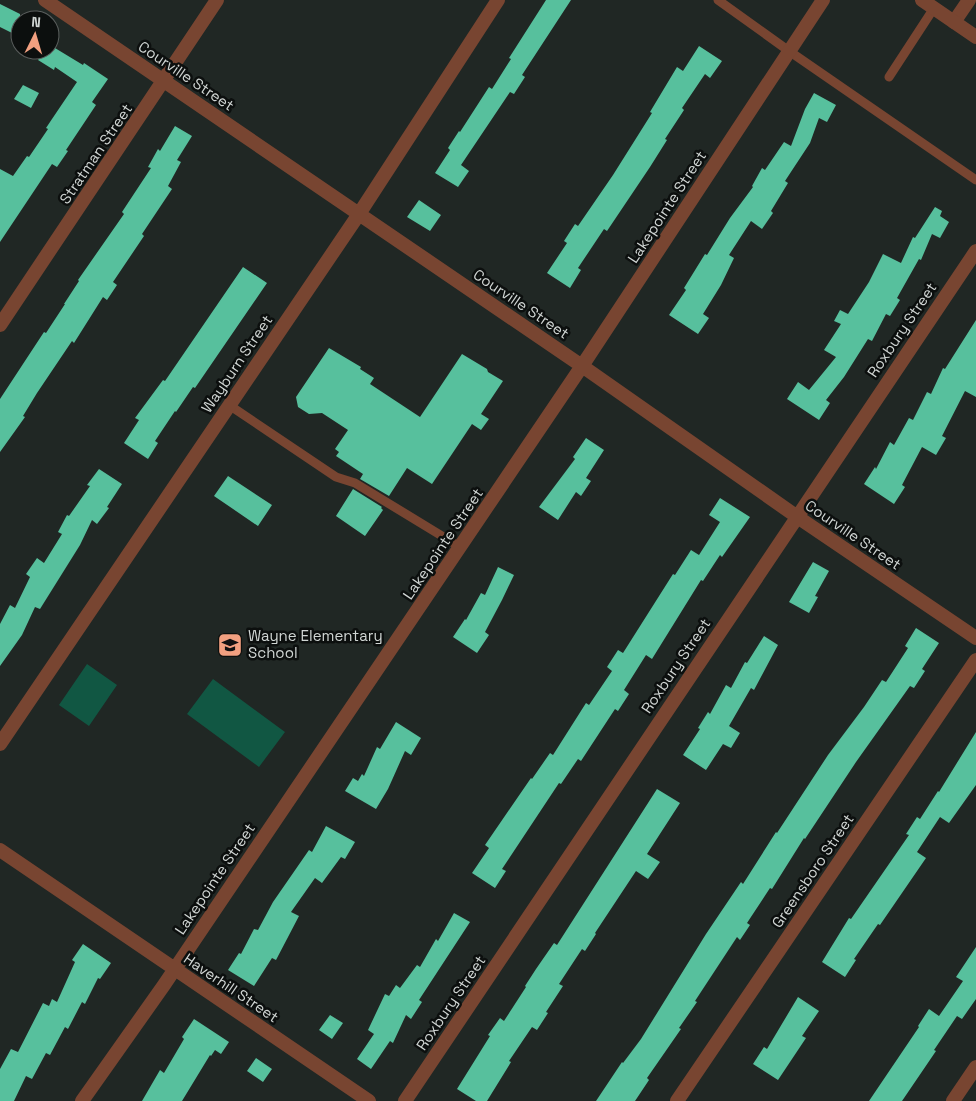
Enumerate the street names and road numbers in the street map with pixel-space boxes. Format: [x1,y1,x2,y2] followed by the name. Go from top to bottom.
[135,37,238,115] street label: Courville Street
[55,100,136,208] street label: Stratman Street
[623,147,710,266] street label: Lakepointe Street
[470,265,573,343] street label: Courville Street
[863,279,940,381] street label: Roxbury Street
[197,311,276,416] street label: Wayburn Street
[398,484,487,603] street label: Lakepointe Street
[802,496,905,574] street label: Courville Street
[637,615,714,717] street label: Roxbury Street
[767,810,858,931] street label: Greensboro Street
[170,819,259,938] street label: Lakepointe Street
[180,949,282,1026] street label: Haverhill Street
[412,952,489,1054] street label: Roxbury Street

